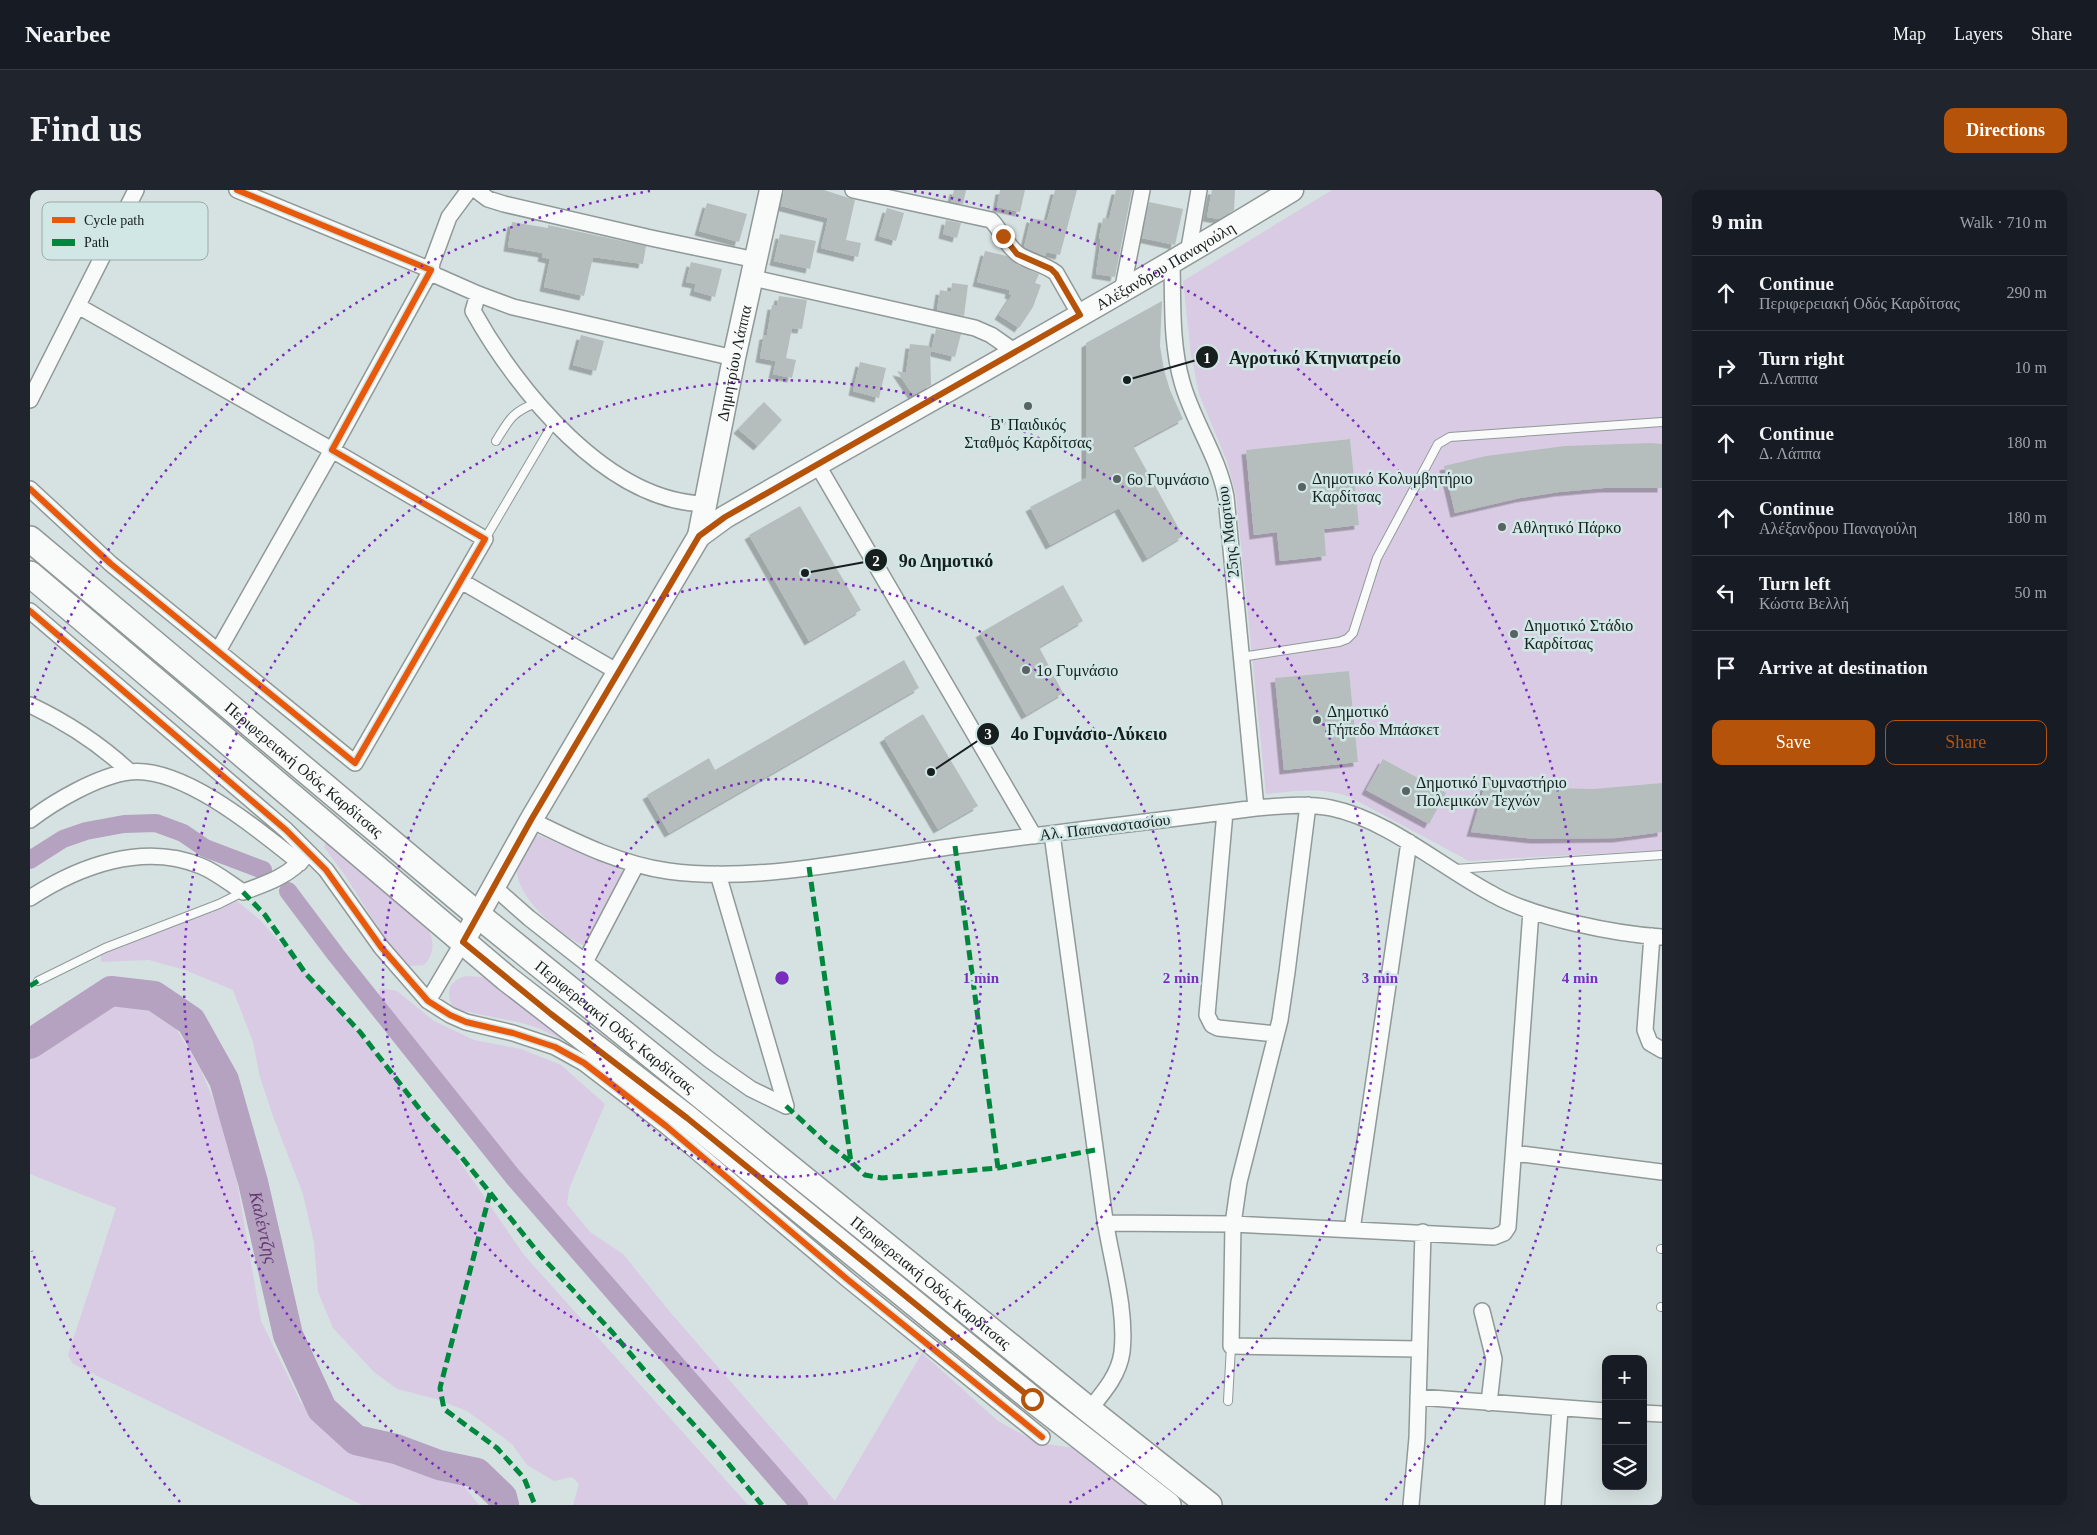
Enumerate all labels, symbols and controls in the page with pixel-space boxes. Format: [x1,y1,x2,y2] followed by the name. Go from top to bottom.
[25,21,110,47] text: Nearbee
[1893,24,1926,44] text: Map
[1954,24,2003,44] text: Layers
[2031,24,2072,44] text: Share
[1944,108,2067,153] button: Directions
[30,110,142,149] text: Find us
[42,202,208,260] legend
[1712,210,1763,234] text: 9 min
[84,213,144,228] text: Cycle path
[1960,214,2047,231] text: Walk · 710 m
[1093,218,1238,313] street label: Αλέξανδρου Παναγούλη
[992,225,1015,248] route end
[84,235,109,250] text: Path
[1759,273,1834,294] text: Continue
[1712,279,1740,307] icon: ahead
[2007,284,2047,301] text: 290 m
[1759,295,1960,312] text: Περιφερειακή Οδός Καρδίτσας
[713,303,754,422] street label: Δημητρίου Λάππα
[1194,341,1412,374] callout: Αγροτικό Κτηνιατρείο
[1229,348,1401,368] text: Αγροτικό Κτηνιατρείο
[1759,348,1844,369] text: Turn right
[1203,350,1211,366] text: 1
[1712,354,1740,382] icon: right
[2015,359,2047,376] text: 10 m
[1759,370,1818,387] text: Δ.Λαππα
[1022,400,1034,412] marker: Β' Παιδικός Σταθμός Καρδίτσας
[964,416,1092,452] place label: Β' Παιδικός Σταθμός Καρδίτσας
[1759,423,1834,444] text: Continue
[1712,429,1740,457] icon: ahead
[2007,434,2047,451] text: 180 m
[1759,445,1821,462] text: Δ. Λάππα
[1312,470,1473,506] place label: Δημοτικό Κολυμβητήριο Καρδίτσας
[1127,471,1209,489] place label: 6ο Γυμνάσιο
[1111,473,1123,485] marker: 6ο Γυμνάσιο
[1296,481,1308,493] marker: Δημοτικό Κολυμβητήριο Καρδίτσας
[1214,485,1243,579] street label: 25ης Μαρτίου
[1759,498,1834,519] text: Continue
[1712,504,1740,532] icon: ahead
[2007,509,2047,526] text: 180 m
[1512,519,1621,537] place label: Αθλητικό Πάρκο
[1759,520,1917,537] text: Αλέξανδρου Παναγούλη
[1496,521,1508,533] marker: Αθλητικό Πάρκο
[863,544,1004,577] callout: 9ο Δημοτικό
[899,551,993,571] text: 9ο Δημοτικό
[872,553,880,569] text: 2
[1759,573,1831,594] text: Turn left
[1712,579,1740,607] icon: left
[2015,584,2047,601] text: 50 m
[1759,595,1849,612] text: Κώστα Βελλή
[1524,617,1633,653] place label: Δημοτικό Στάδιο Καρδίτσας
[1508,628,1520,640] marker: Δημοτικό Στάδιο Καρδίτσας
[1712,654,1740,682] icon: arrive
[1759,657,1928,678] text: Arrive at destination
[1036,662,1118,680] place label: 1ο Γυμνάσιο
[1020,664,1032,676] marker: 1ο Γυμνάσιο
[222,698,387,841] street label: Περιφερειακή Οδός Καρδίτσας
[1327,703,1440,739] place label: Δημοτικό Γήπεδο Μπάσκετ
[1311,714,1323,726] marker: Δημοτικό Γήπεδο Μπάσκετ
[975,718,1177,751] callout: 4ο Γυμνάσιο-Λύκειο
[1712,720,1875,765] button: Save
[1885,720,2047,765] button: Share
[1011,724,1167,744] text: 4ο Γυμνάσιο-Λύκειο
[984,726,992,742] text: 3
[1416,774,1567,810] place label: Δημοτικό Γυμναστήριο Πολεμικών Τεχνών
[1400,785,1412,797] marker: Δημοτικό Γυμναστήριο Πολεμικών Τεχνών
[1039,811,1171,843] street label: Αλ. Παπαναστασίου
[532,957,700,1097] street label: Περιφερειακή Οδός Καρδίτσας
[773,969,791,987] centre of rings
[963,970,1000,986] text: 1 min
[1163,970,1200,986] text: 2 min
[1362,970,1399,986] text: 3 min
[1562,970,1599,986] text: 4 min
[245,1188,281,1266] water label: Καλέντζης
[848,1212,1015,1352] street label: Περιφερειακή Οδός Καρδίτσας
[1602,1355,1647,1490] map controls
[1602,1355,1647,1400] button: +
[1021,1388,1044,1411] route start
[1602,1400,1647,1445] button: −
[1602,1445,1647,1490] button: layers

